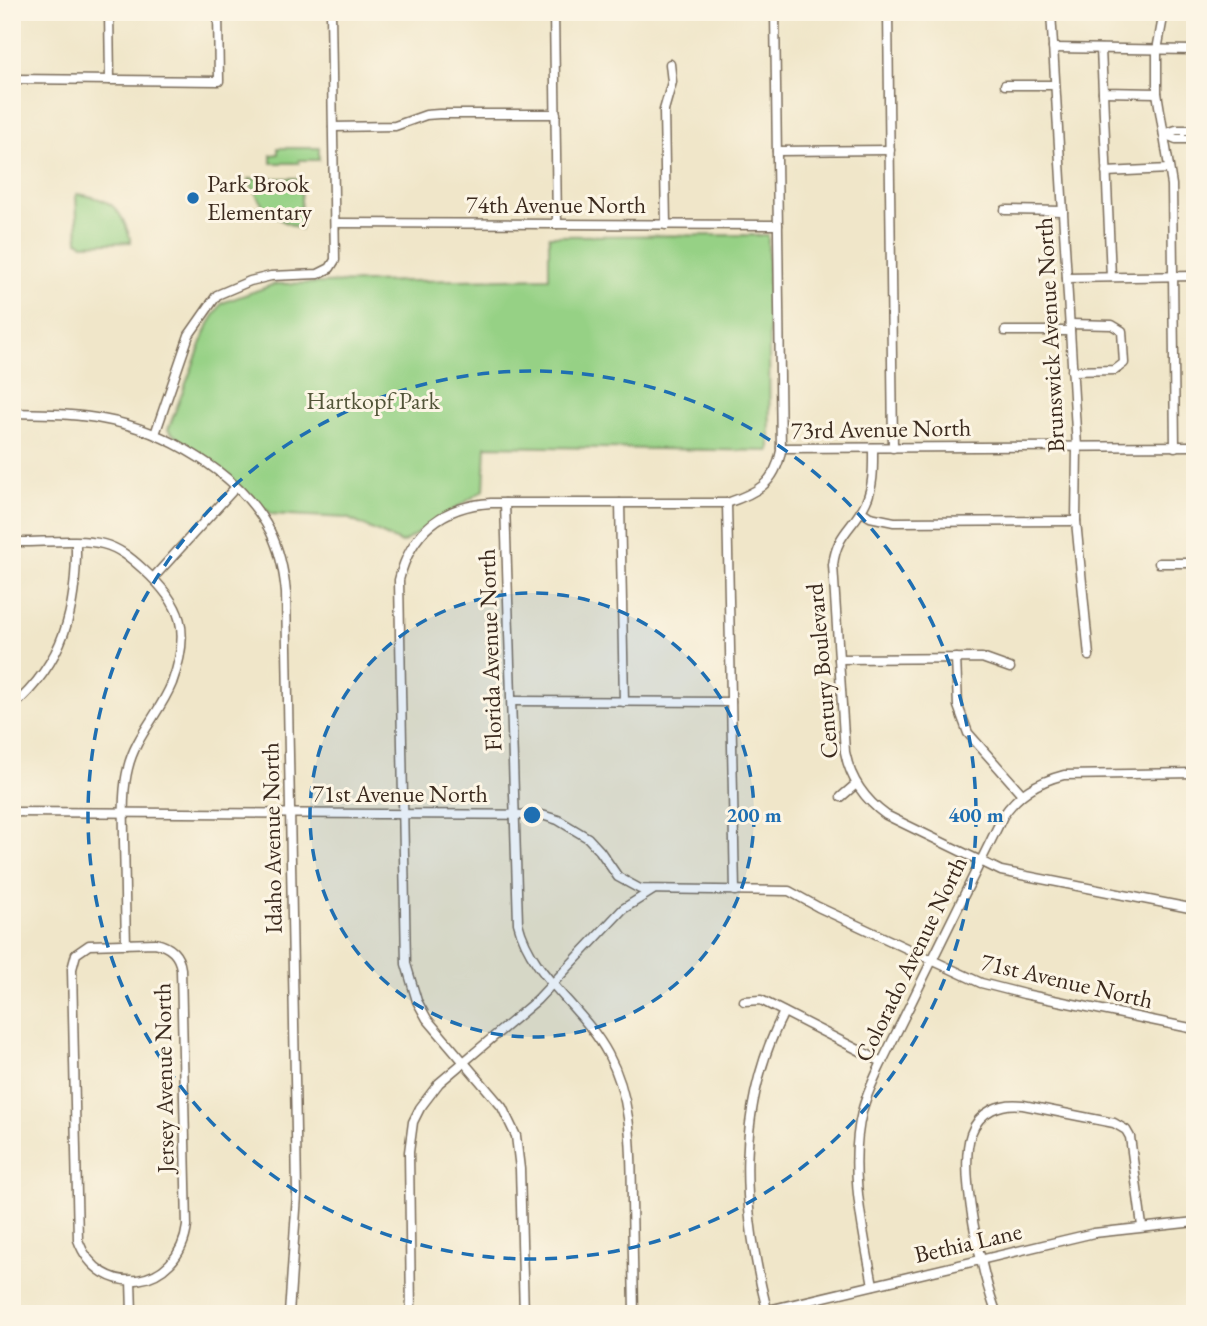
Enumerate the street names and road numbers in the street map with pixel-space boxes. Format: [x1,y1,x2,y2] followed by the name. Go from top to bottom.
[466,189,646,220] street label: 74th Avenue North
[1028,216,1071,454] street label: Brunswick Avenue North
[790,411,971,446] street label: 73rd Avenue North
[470,548,509,752] street label: Florida Avenue North
[798,581,845,760] street label: Century Boulevard
[254,742,289,934] street label: Idaho Avenue North
[312,778,488,809] street label: 71st Avenue North
[847,851,974,1067] street label: Colorado Avenue North
[978,946,1156,1015] street label: 71st Avenue North
[146,983,181,1175] street label: Jersey Avenue North
[911,1215,1025,1270] street label: Bethia Lane

